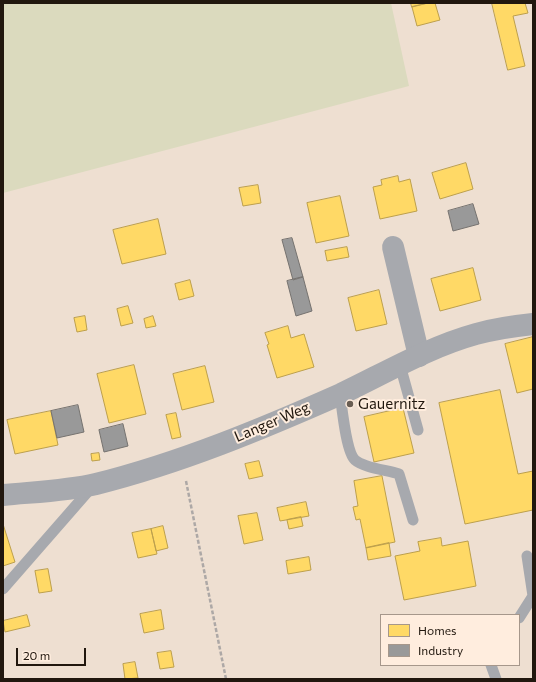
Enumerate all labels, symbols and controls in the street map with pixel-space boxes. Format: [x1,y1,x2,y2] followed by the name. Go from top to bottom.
[358,395,425,413] place label: Gauernitz
[232,398,312,446] street label: Langer Weg
[345,399,355,409] marker: Gauernitz
[380,614,520,666] legend
[418,623,456,637] text: Homes
[18,640,88,666] scale bar
[418,643,463,657] text: Industry
[23,648,50,662] text: 20 m

